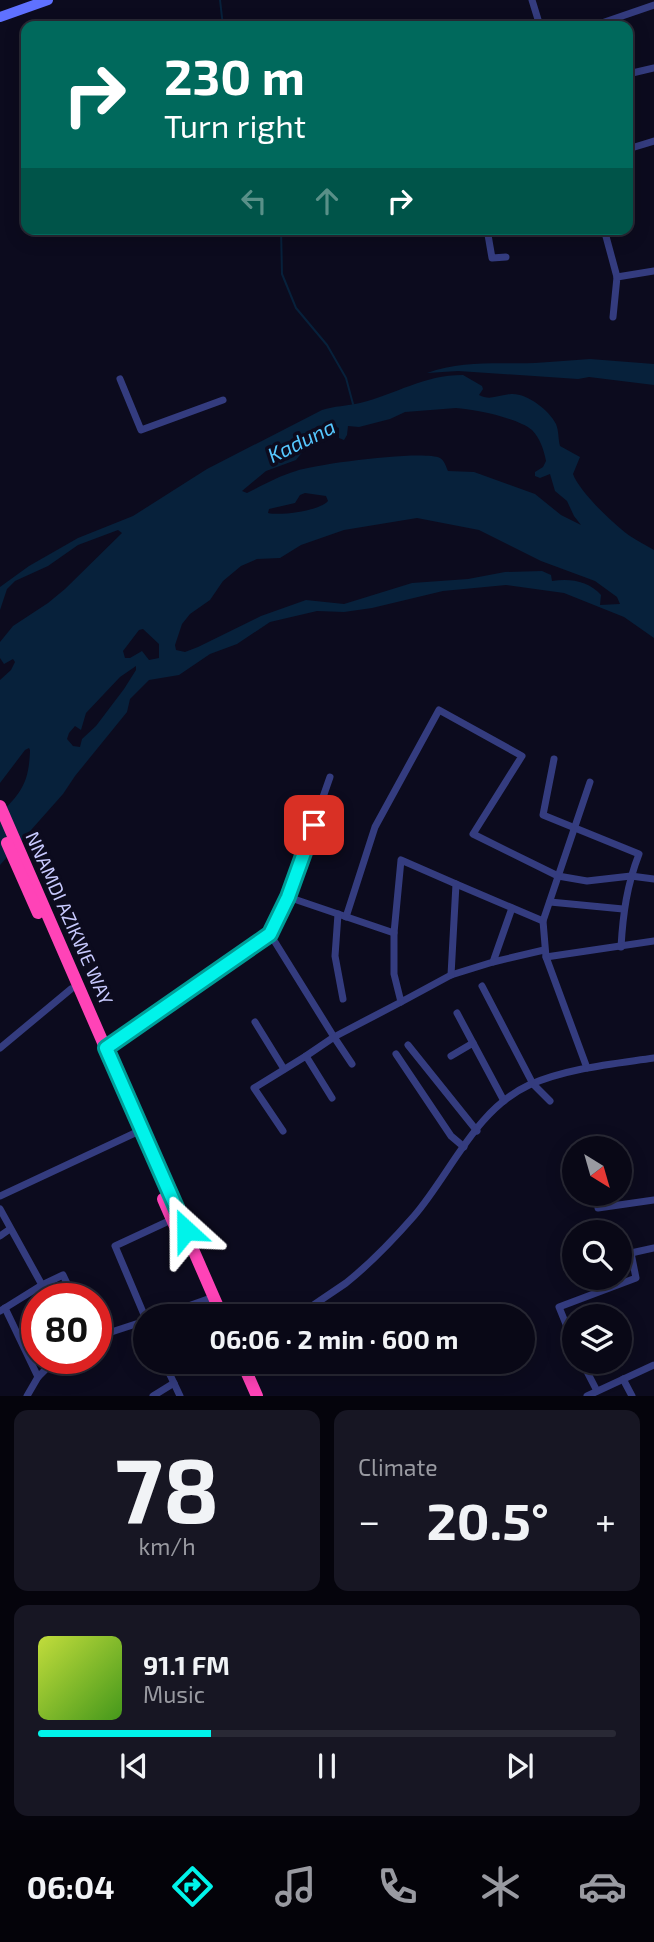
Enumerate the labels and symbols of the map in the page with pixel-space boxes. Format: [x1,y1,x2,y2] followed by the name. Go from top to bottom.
[263,413,339,467] water label: Kaduna
[284,795,344,855] pin
[21,828,119,1008] street label: NNAMDI AZIKWE WAY
[562,1136,632,1206] north arrow
[149,1193,223,1267] position arrow
[21,1283,112,1374] speed limit sign: 80

